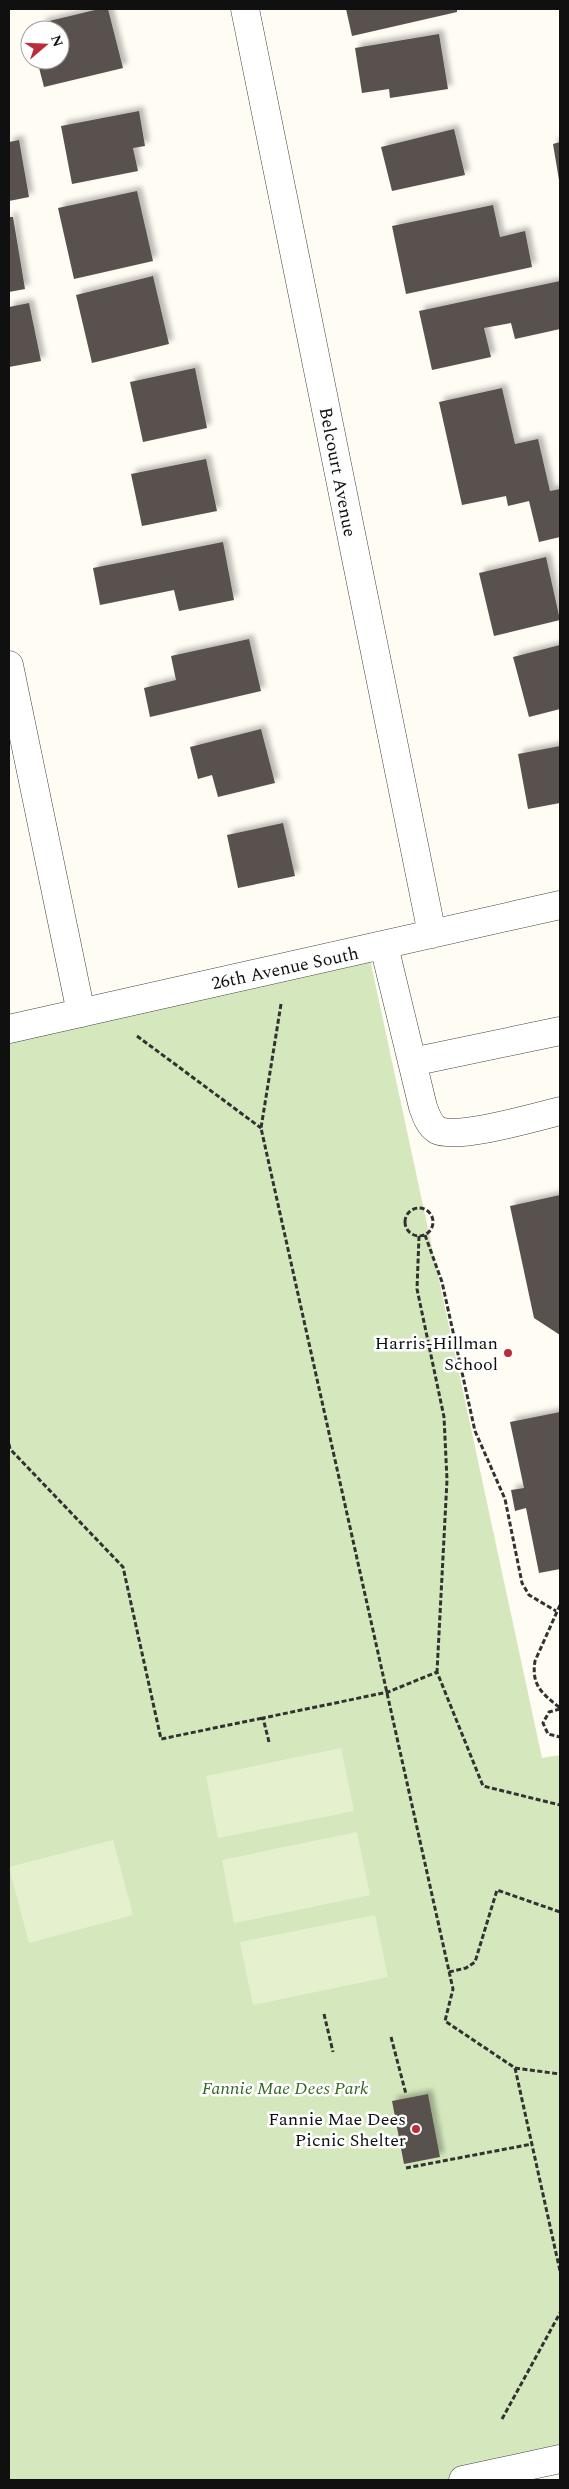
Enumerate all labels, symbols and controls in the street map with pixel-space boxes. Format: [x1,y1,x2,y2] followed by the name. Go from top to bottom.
[20,20,70,70] north arrow
[45,32,69,50] text: N
[312,405,363,539] street label: Belcourt Avenue
[209,940,361,997] street label: 26th Avenue South
[375,1330,498,1378] place label: Harris-Hillman School
[502,1347,514,1359] marker: Harris-Hillman School
[202,2075,369,2102] park label: Fannie Mae Dees Park
[268,2106,406,2154] place label: Fannie Mae Dees Picnic Shelter
[410,2123,422,2135] marker: Fannie Mae Dees Picnic Shelter

